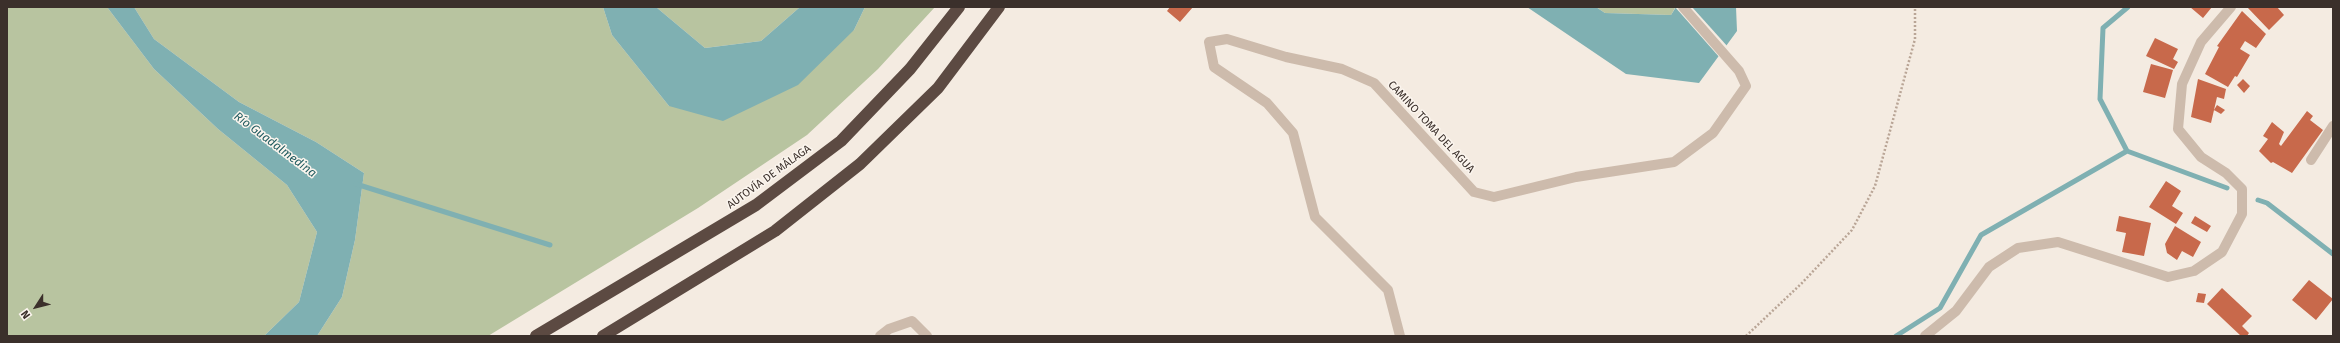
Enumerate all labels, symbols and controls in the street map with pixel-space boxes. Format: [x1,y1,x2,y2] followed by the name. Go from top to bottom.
[1385,78,1477,176] street label: CAMINO TOMA DEL AGUA
[231,109,319,181] water label: Río Guadalmedina
[724,142,814,212] street label: AUTOVÍA DE MÁLAGA
[16,287,56,327] north arrow
[18,308,33,321] text: N

